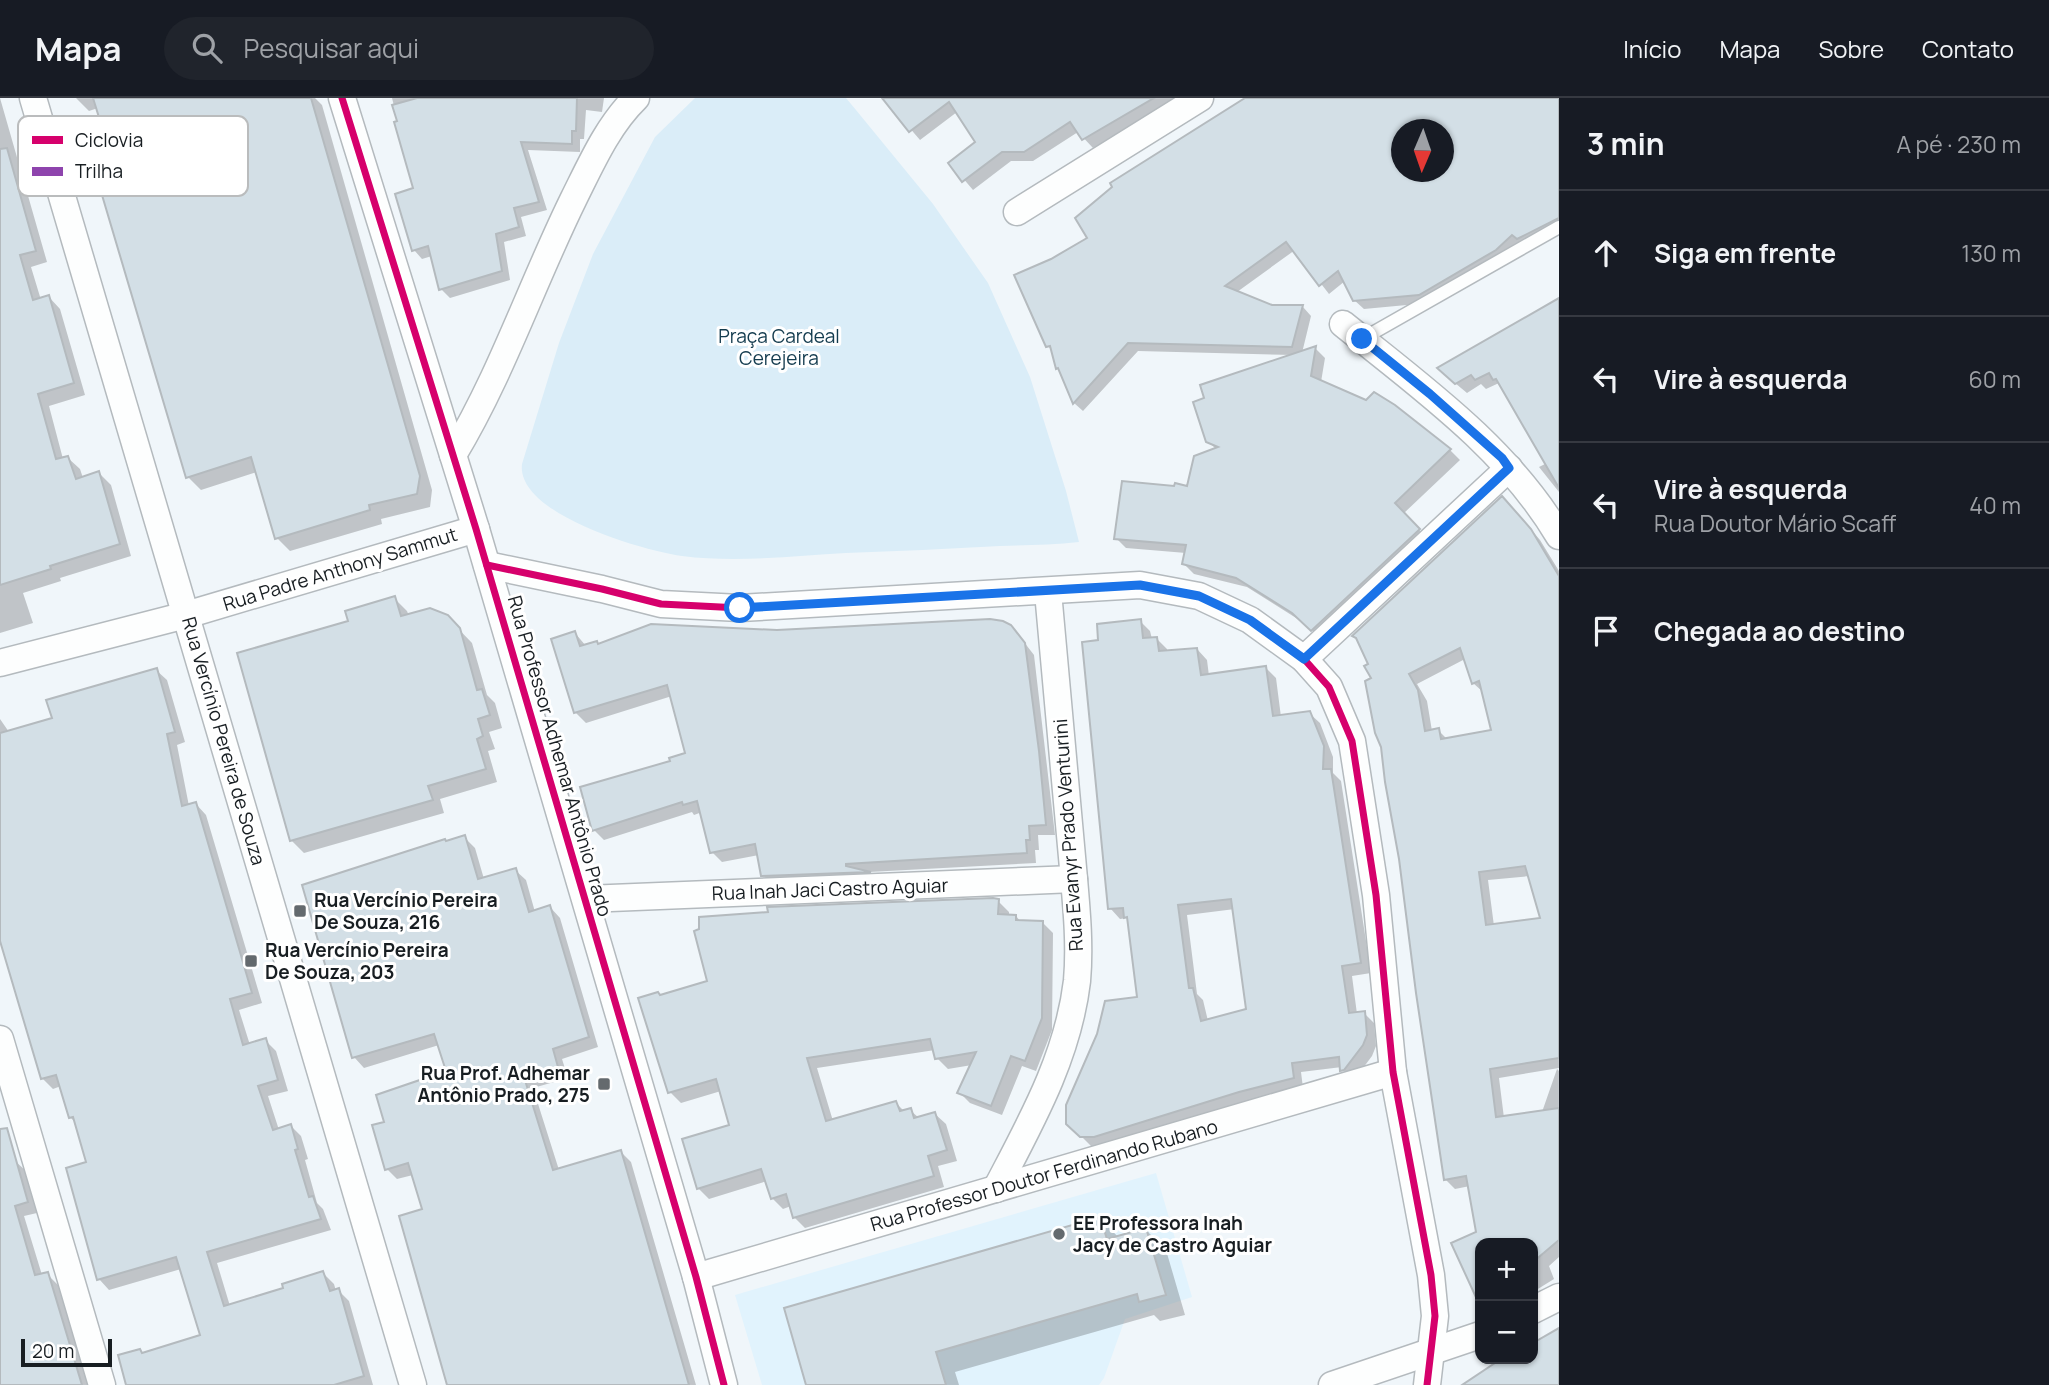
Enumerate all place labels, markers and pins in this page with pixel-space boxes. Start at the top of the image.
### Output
place label: Rua Vercínio Pereira De Souza, 216 [314,887,498,935]
marker: Rua Vercínio Pereira De Souza, 216 [292,903,308,919]
place label: Rua Vercínio Pereira De Souza, 203 [265,937,449,985]
marker: Rua Vercínio Pereira De Souza, 203 [243,953,259,969]
place label: Rua Prof. Adhemar Antônio Prado, 275 [418,1060,590,1108]
marker: Rua Prof. Adhemar Antônio Prado, 275 [596,1076,612,1092]
place label: EE Professora Inah Jacy de Castro Aguiar [1073,1210,1272,1258]
marker: EE Professora Inah Jacy de Castro Aguiar [1051,1226,1067,1242]

